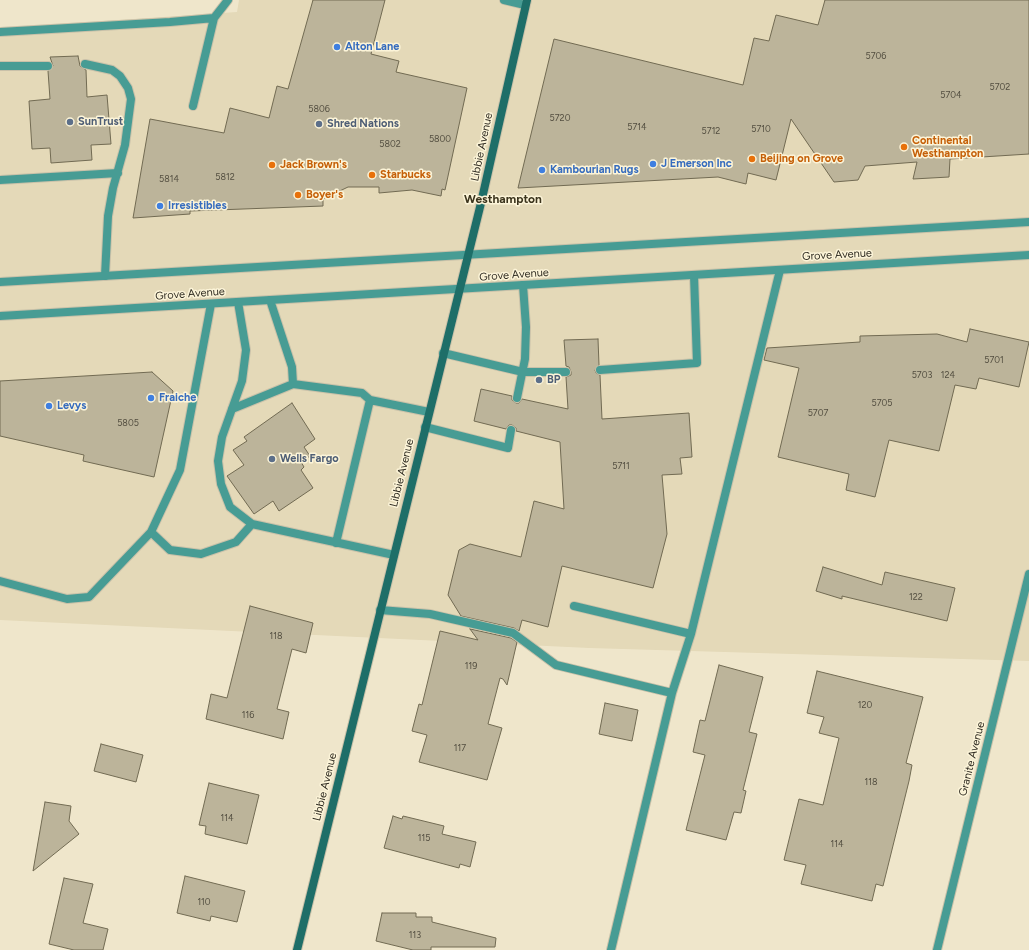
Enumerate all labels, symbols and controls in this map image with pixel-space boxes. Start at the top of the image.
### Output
place label: Alton Lane [345,40,399,54]
marker: Alton Lane [332,42,342,52]
house number: 5706 [866,51,886,61]
house number: 5702 [990,82,1010,92]
house number: 5704 [940,90,962,100]
house number: 5806 [308,104,330,114]
street label: Libbie Avenue [468,112,496,182]
house number: 5720 [550,113,570,123]
place label: SunTrust [78,115,123,129]
marker: SunTrust [65,117,75,127]
place label: Shred Nations [327,117,399,131]
marker: Shred Nations [314,119,324,129]
house number: 5714 [627,122,647,132]
house number: 5710 [751,124,771,134]
house number: 5712 [702,126,720,136]
house number: 5800 [429,134,451,144]
place label: Continental Westhampton [912,134,983,160]
house number: 5802 [379,139,401,149]
marker: Continental Westhampton [899,142,909,152]
place label: Beijing on Grove [760,152,843,166]
marker: Beijing on Grove [747,154,757,164]
place label: J Emerson Inc [661,157,732,171]
place label: Jack Brown's [280,158,347,172]
marker: J Emerson Inc [648,159,658,169]
marker: Jack Brown's [267,160,277,170]
place label: Kambourian Rugs [550,163,639,177]
marker: Kambourian Rugs [537,165,547,175]
place label: Starbucks [380,168,431,182]
marker: Starbucks [367,170,377,180]
house number: 5812 [215,172,235,182]
house number: 5814 [159,174,179,184]
place label: Boyer's [306,188,343,202]
marker: Boyer's [293,190,303,200]
district label: Westhampton [464,192,542,206]
place label: Irresistibles [168,199,227,213]
marker: Irresistibles [155,201,165,211]
street label: Grove Avenue [802,247,872,263]
street label: Grove Avenue [479,266,549,284]
street label: Grove Avenue [155,285,225,303]
house number: 5701 [984,355,1004,365]
house number: 5703 [912,370,932,380]
house number: 124 [941,370,955,380]
place label: BP [547,373,560,387]
marker: BP [534,375,544,385]
place label: Fraiche [159,391,196,405]
marker: Fraiche [146,393,156,403]
house number: 5705 [872,398,892,408]
place label: Levys [57,399,86,413]
marker: Levys [44,401,54,411]
house number: 5707 [808,408,828,418]
house number: 5805 [117,418,139,428]
street label: Libbie Avenue [387,438,417,508]
place label: Wells Fargo [280,452,339,466]
marker: Wells Fargo [267,454,277,464]
house number: 5711 [612,461,630,471]
house number: 122 [909,592,923,602]
house number: 118 [270,631,282,641]
house number: 119 [465,661,477,671]
house number: 120 [858,700,872,710]
house number: 116 [242,710,254,720]
street label: Granite Avenue [956,720,988,798]
house number: 117 [454,743,466,753]
street label: Libbie Avenue [310,752,340,822]
house number: 118 [865,777,877,787]
house number: 114 [220,813,234,823]
house number: 115 [418,833,430,843]
house number: 114 [830,839,844,849]
house number: 110 [197,897,211,907]
house number: 113 [409,930,421,940]

